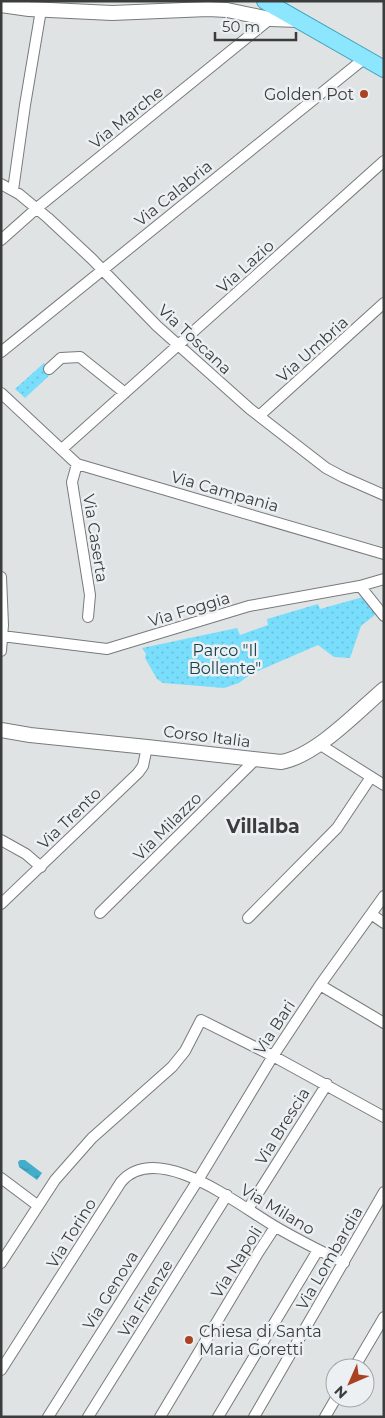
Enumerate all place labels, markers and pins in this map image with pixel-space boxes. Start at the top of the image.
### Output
place label: Golden Pot [264,85,354,104]
marker: Golden Pot [358,88,370,100]
place label: Chiesa di Santa Maria Goretti [199,1322,322,1359]
marker: Chiesa di Santa Maria Goretti [183,1334,195,1346]

